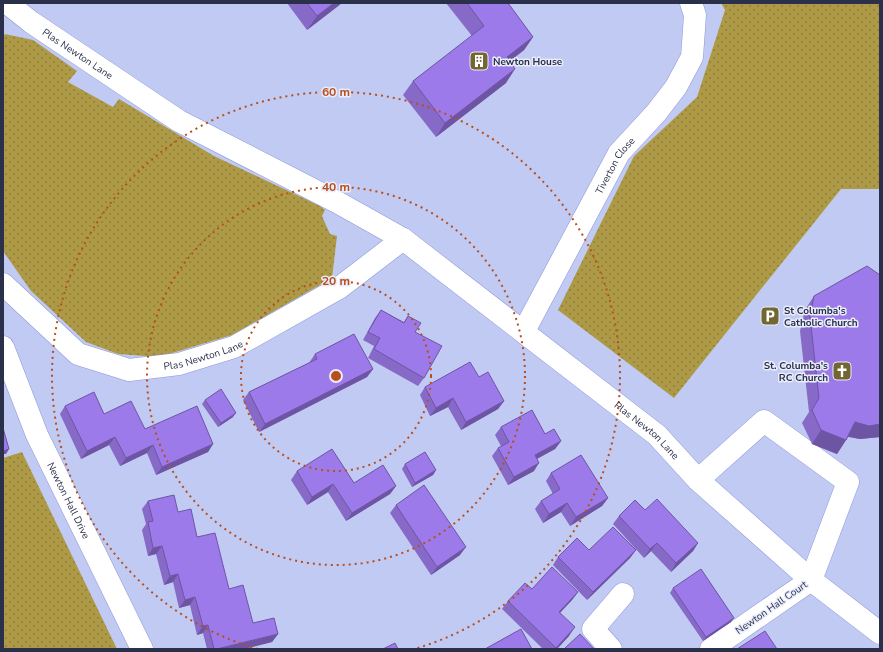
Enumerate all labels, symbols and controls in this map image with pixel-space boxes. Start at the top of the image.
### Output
street label: Plas Newton Lane [39,25,115,83]
building icon: Newton House [468,50,490,72]
place label: Newton House [493,55,563,69]
text: 60 m [322,84,350,100]
street label: Tiverton Close [592,134,638,197]
text: 40 m [322,179,350,195]
text: 20 m [322,273,350,289]
place label: St Columba's Catholic Church [784,304,858,330]
parking icon: St Columba's Catholic Church [759,305,781,327]
street label: Plas Newton Lane [163,337,246,374]
place label: St. Columba's RC Church [764,359,828,385]
church icon: St. Columba's RC Church [831,360,853,382]
centre of rings [329,369,343,383]
street label: Plas Newton Lane [611,399,682,463]
street label: Newton Hall Drive [43,460,93,541]
street label: Newton Hall Court [733,578,811,638]

